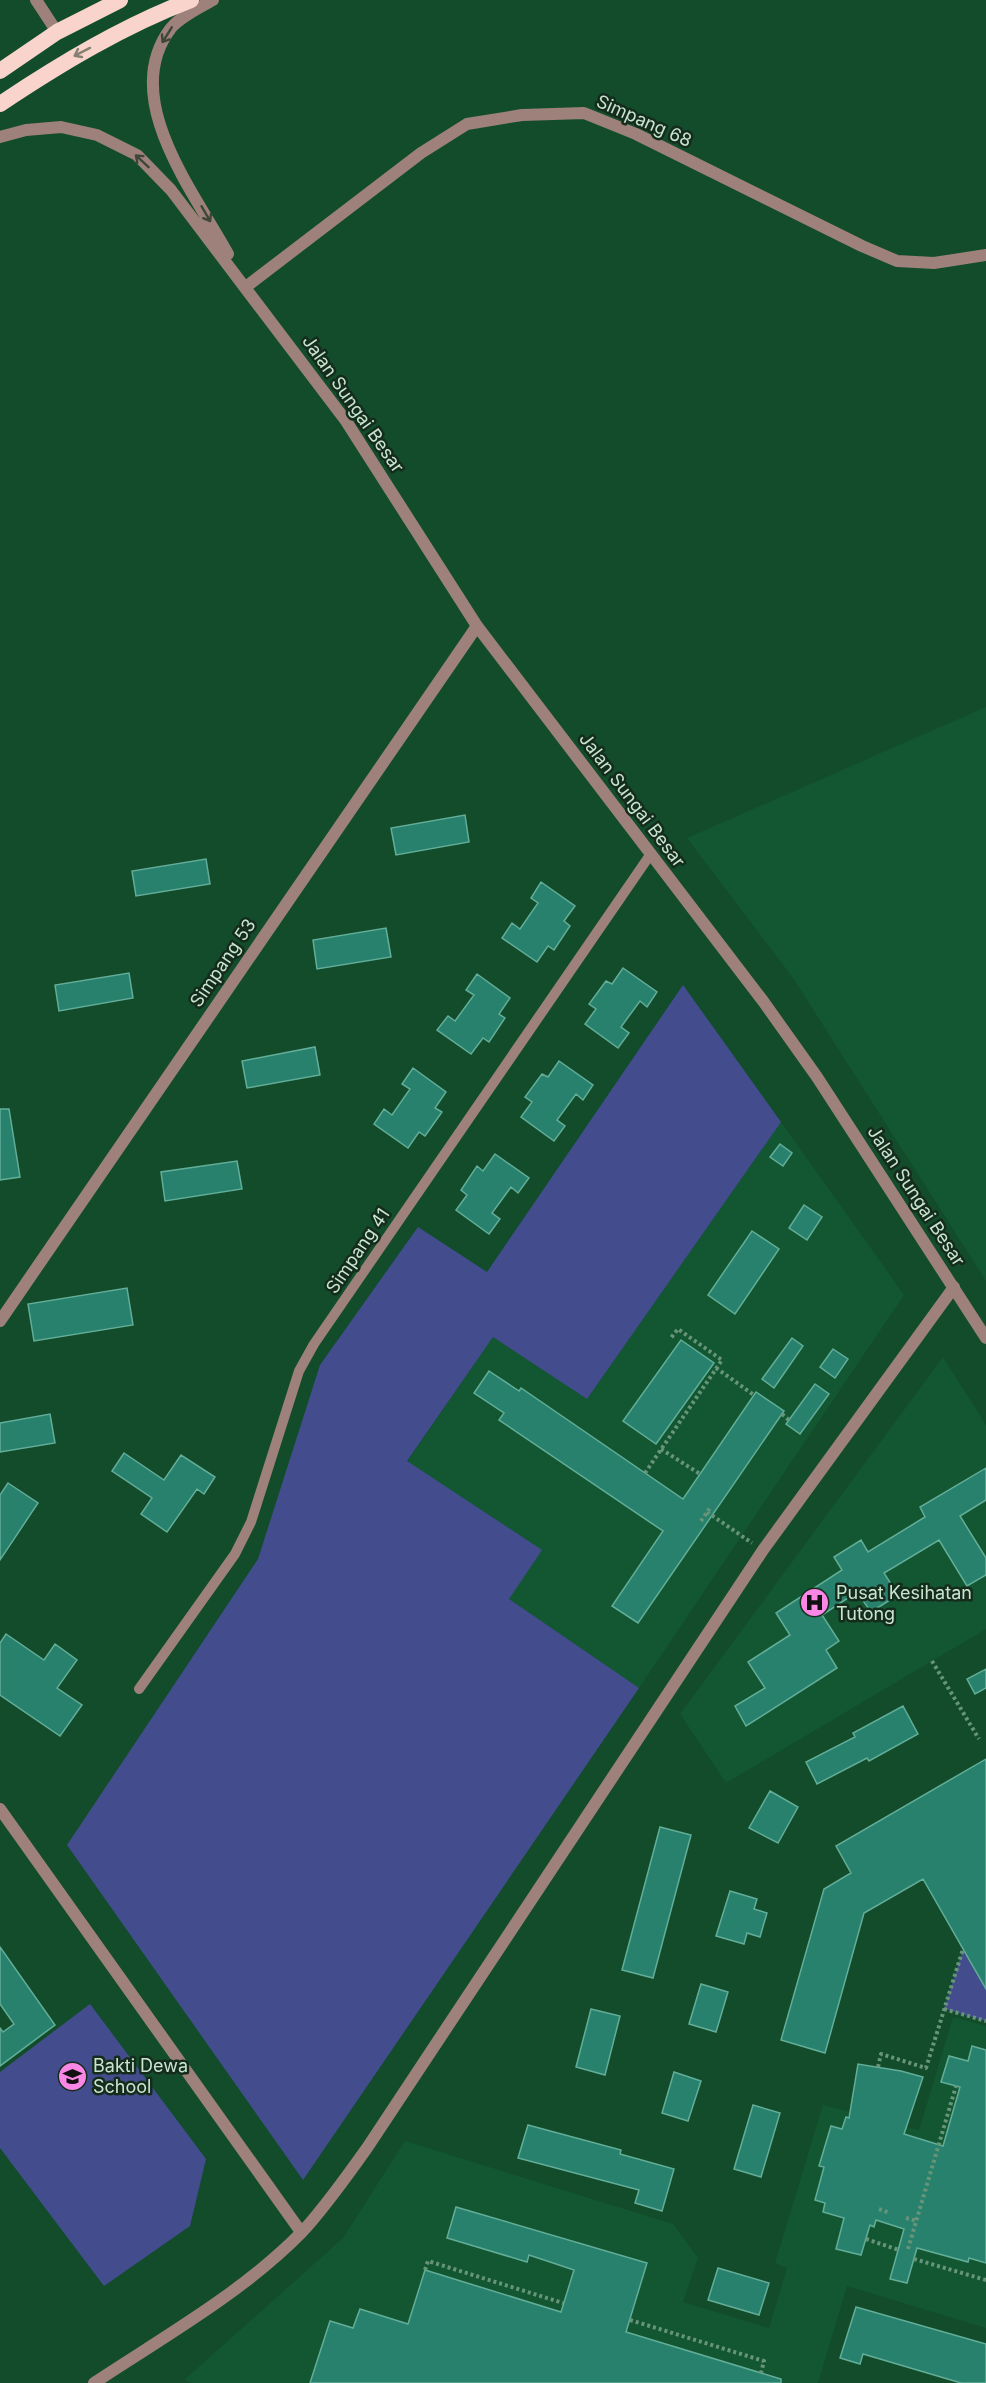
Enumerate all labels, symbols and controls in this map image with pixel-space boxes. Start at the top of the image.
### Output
one-way arrow [161,26,173,43]
one-way arrow [73,47,91,59]
street label: Simpang 68 [593,90,695,151]
one-way arrow [135,154,150,168]
one-way arrow [201,205,213,222]
street label: Jalan Sungai Besar [298,331,409,477]
street label: Jalan Sungai Besar [575,728,690,871]
street label: Simpang 53 [185,915,260,1011]
street label: Jalan Sungai Besar [863,1122,970,1270]
street label: Simpang 41 [321,1204,394,1297]
place label: Pusat Kesihatan Tutong [836,1582,972,1624]
hospital icon: Pusat Kesihatan Tutong [799,1587,831,1619]
place label: Bakti Dewa School [93,2055,188,2097]
school or university icon: Bakti Dewa School [56,2060,88,2092]

